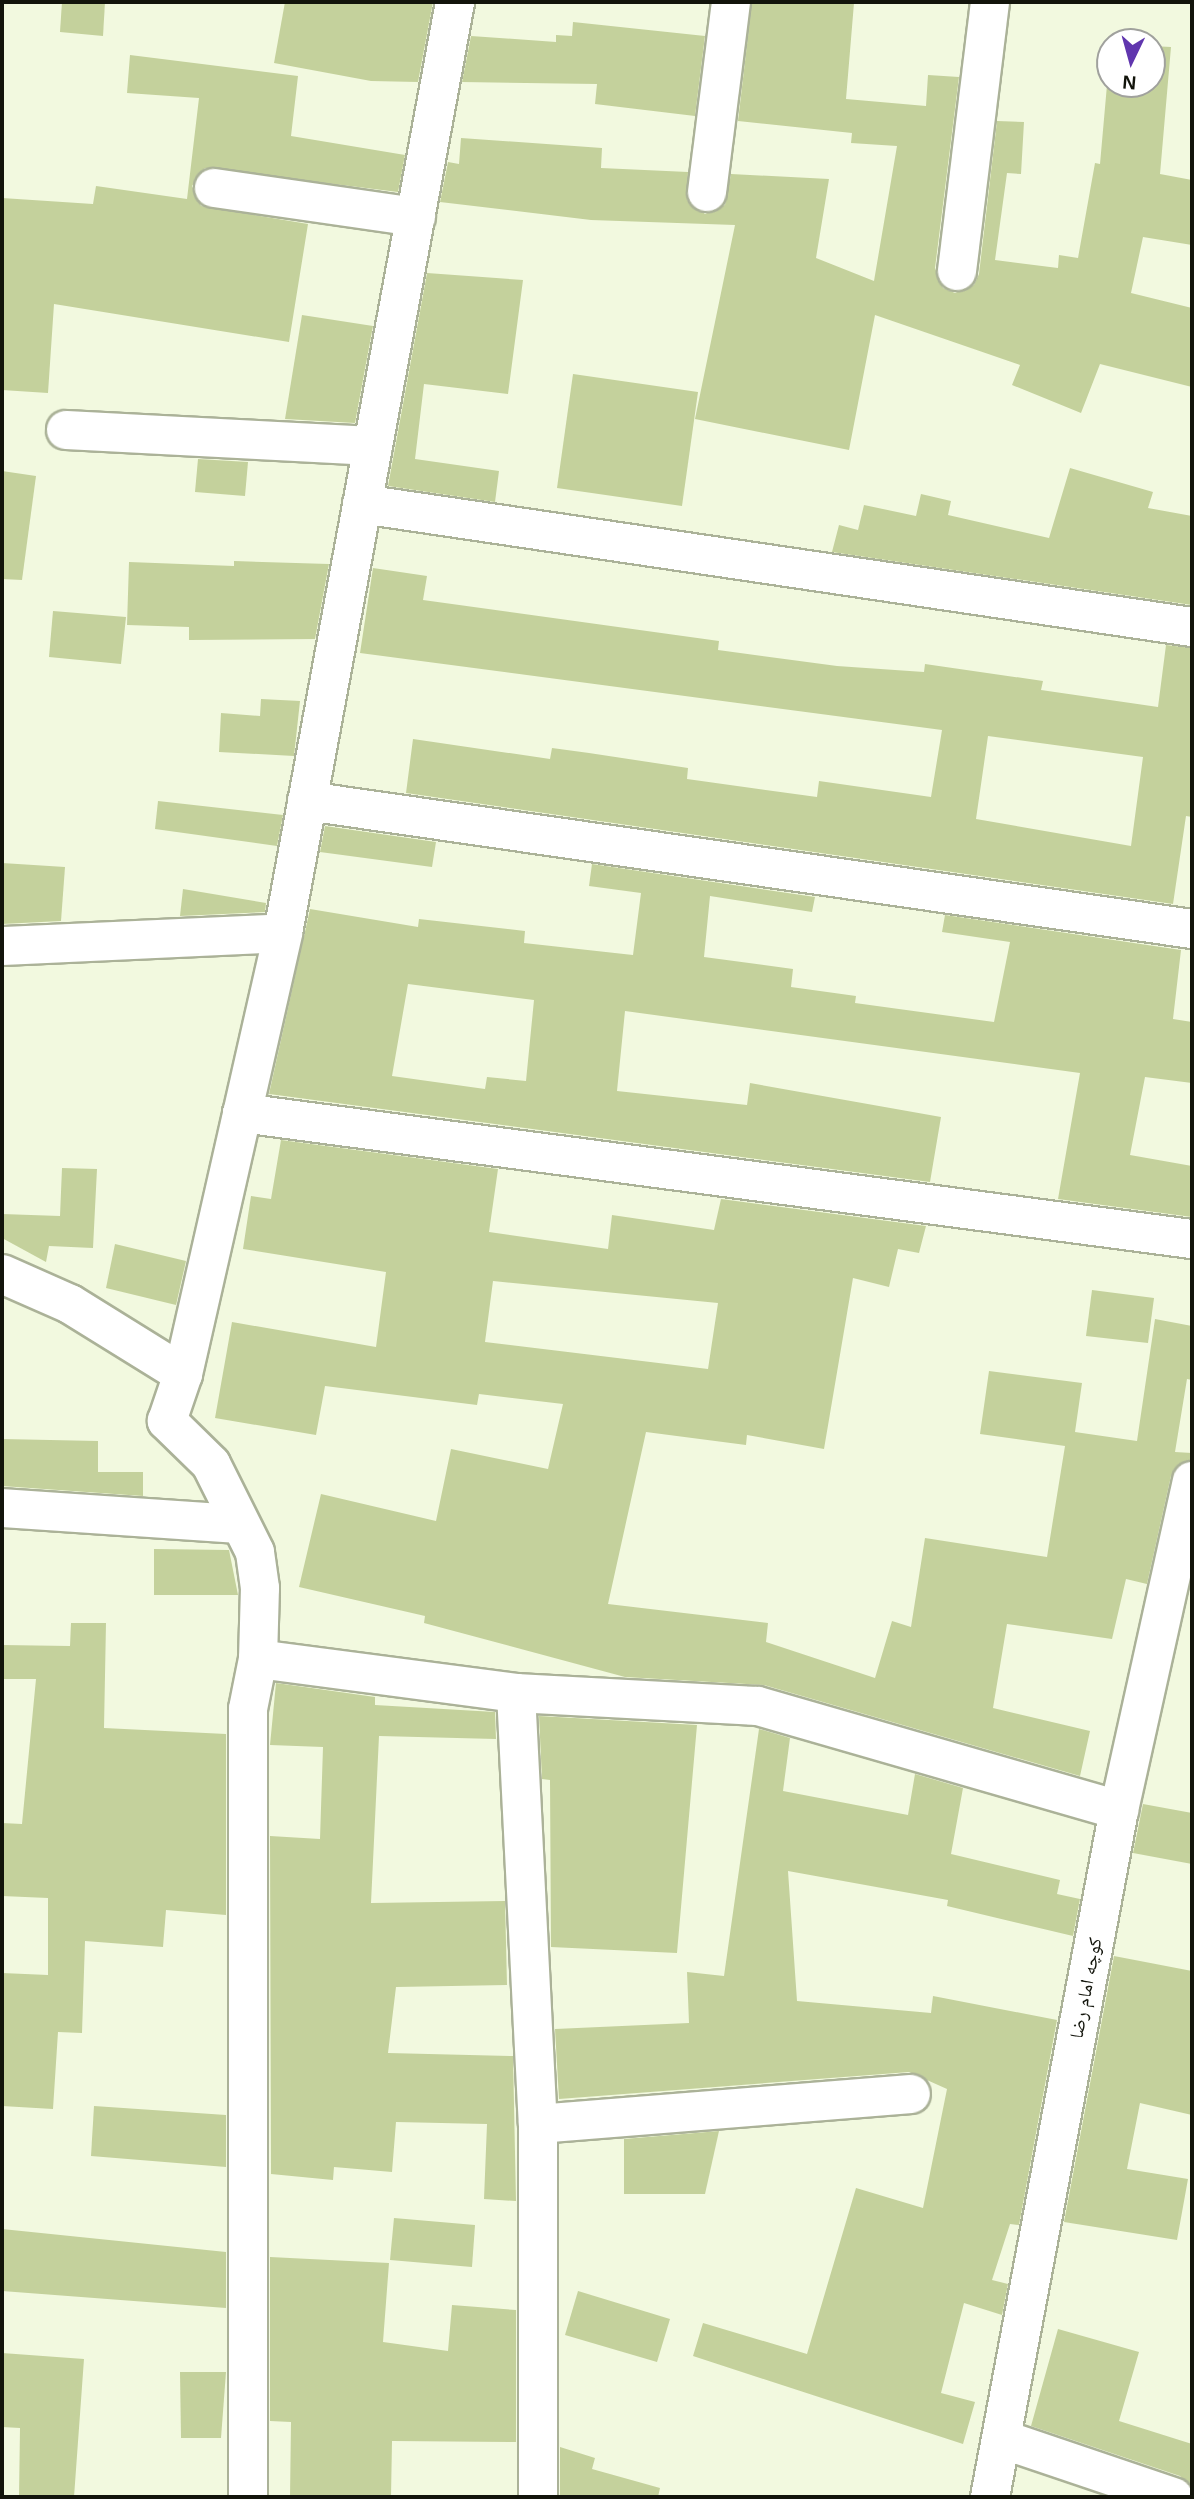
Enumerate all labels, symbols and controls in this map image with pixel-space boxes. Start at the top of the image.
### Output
north arrow [1096,28,1166,98]
text: N [1122,71,1137,93]
street label: کوچه امام رضا [1065,1936,1107,2040]

